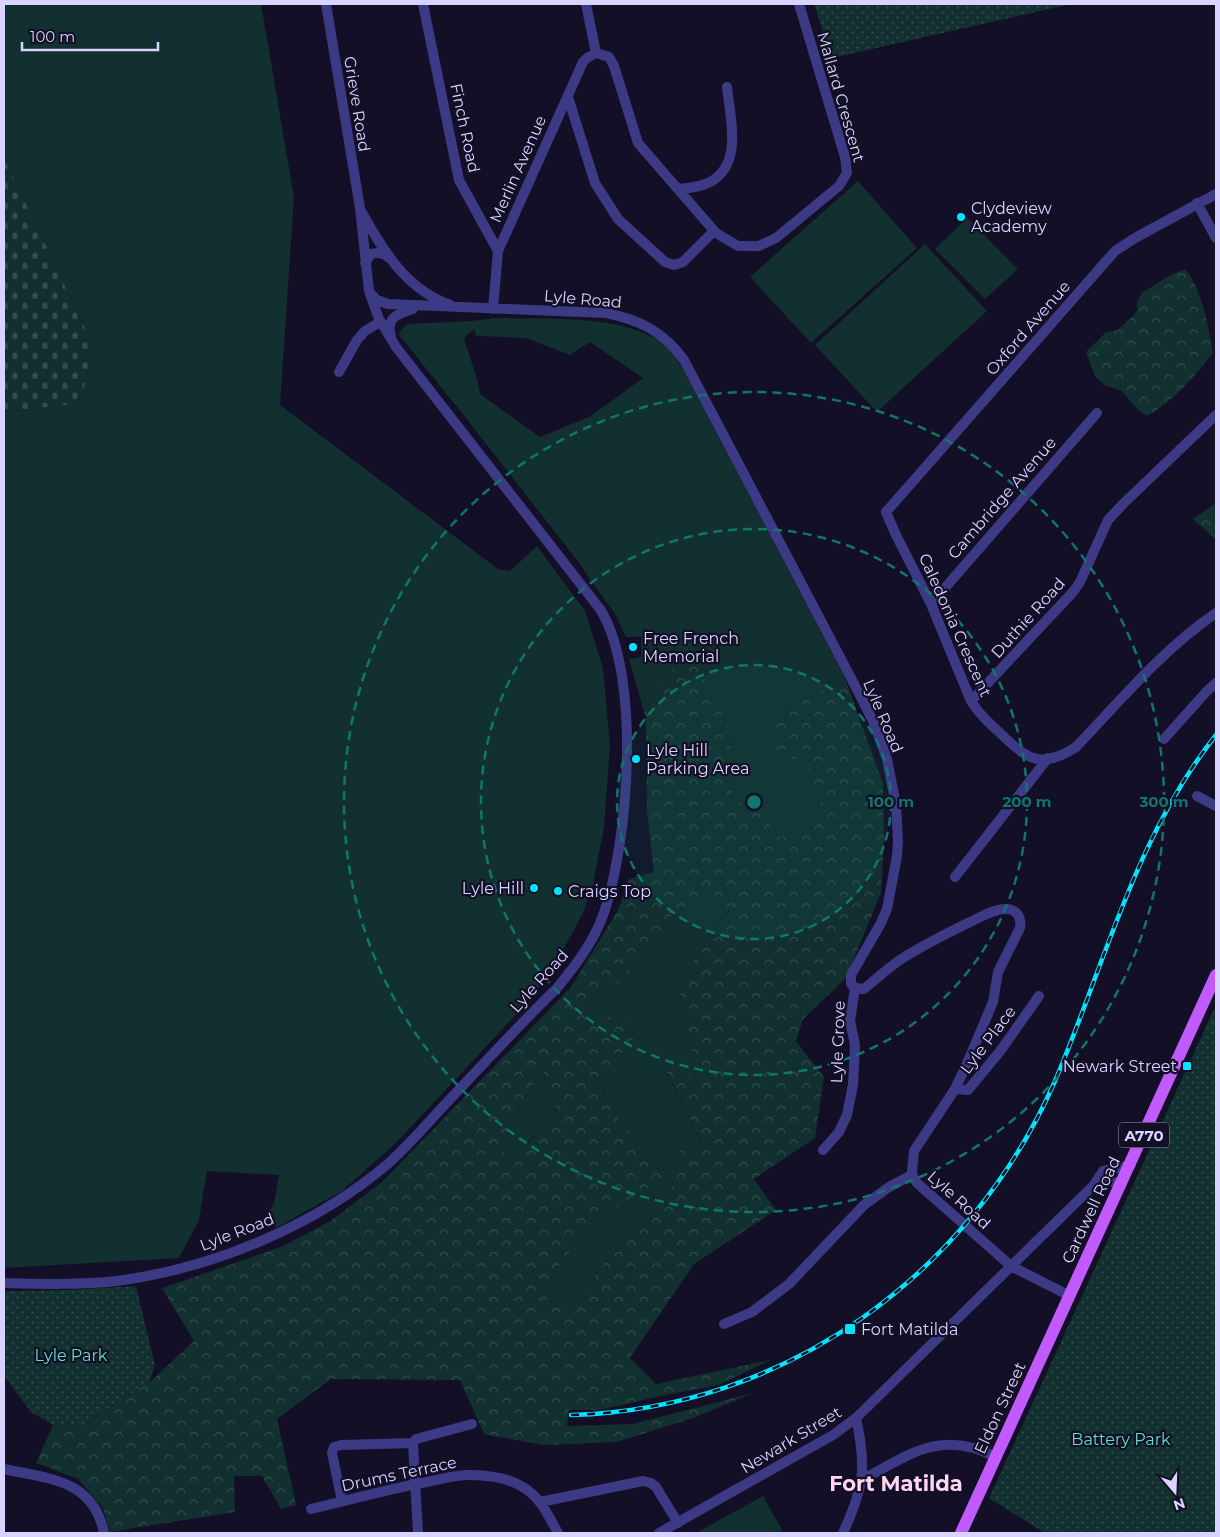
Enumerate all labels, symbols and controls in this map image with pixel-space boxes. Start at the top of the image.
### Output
scale bar [22,20,159,52]
text: 100 m [30,27,75,46]
street label: Mallard Crescent [813,30,869,165]
street label: Grieve Road [340,55,374,153]
street label: Finch Road [446,82,484,174]
street label: Merlin Avenue [486,112,550,226]
place label: Clydeview Academy [971,199,1052,236]
marker: Clydeview Academy [955,211,967,223]
street label: Oxford Avenue [982,277,1074,379]
street label: Lyle Road [543,286,623,312]
street label: Cambridge Avenue [944,433,1060,563]
street label: Caledonia Crescent [915,550,995,700]
street label: Duthie Road [987,574,1069,662]
place label: Free French Memorial [643,629,739,666]
marker: Free French Memorial [627,641,639,653]
street label: Lyle Road [859,676,907,756]
place label: Lyle Hill Parking Area [646,741,749,778]
marker: Lyle Hill Parking Area [630,753,642,765]
text: 100 m [868,792,914,811]
text: 200 m [1002,792,1052,811]
text: 300 m [1138,792,1189,811]
centre of rings [745,793,763,811]
place label: Lyle Hill [462,879,524,898]
marker: Lyle Hill [528,882,540,894]
place label: Craigs Top [568,882,651,901]
marker: Craigs Top [552,885,564,897]
street label: Lyle Road [506,946,572,1016]
street label: Lyle Grove [827,1000,849,1084]
street label: Lyle Place [956,1002,1020,1078]
place label: Newark Street [1063,1057,1177,1076]
marker: Newark Street [1181,1060,1193,1072]
road number: A770 [1119,1122,1169,1148]
street label: Cardwell Road [1058,1153,1124,1267]
street label: Lyle Road [924,1167,994,1233]
street label: Lyle Road [197,1209,277,1255]
place label: Fort Matilda [861,1320,958,1339]
marker: Fort Matilda [843,1322,857,1336]
park label: Lyle Park [35,1346,108,1365]
street label: Eldon Street [970,1359,1030,1457]
street label: Newark Street [737,1402,845,1478]
park label: Battery Park [1071,1430,1171,1449]
street label: Drums Terrace [340,1453,458,1495]
north arrow [1150,1467,1200,1517]
district label: Fort Matilda [829,1471,963,1496]
text: N [1171,1494,1188,1515]

